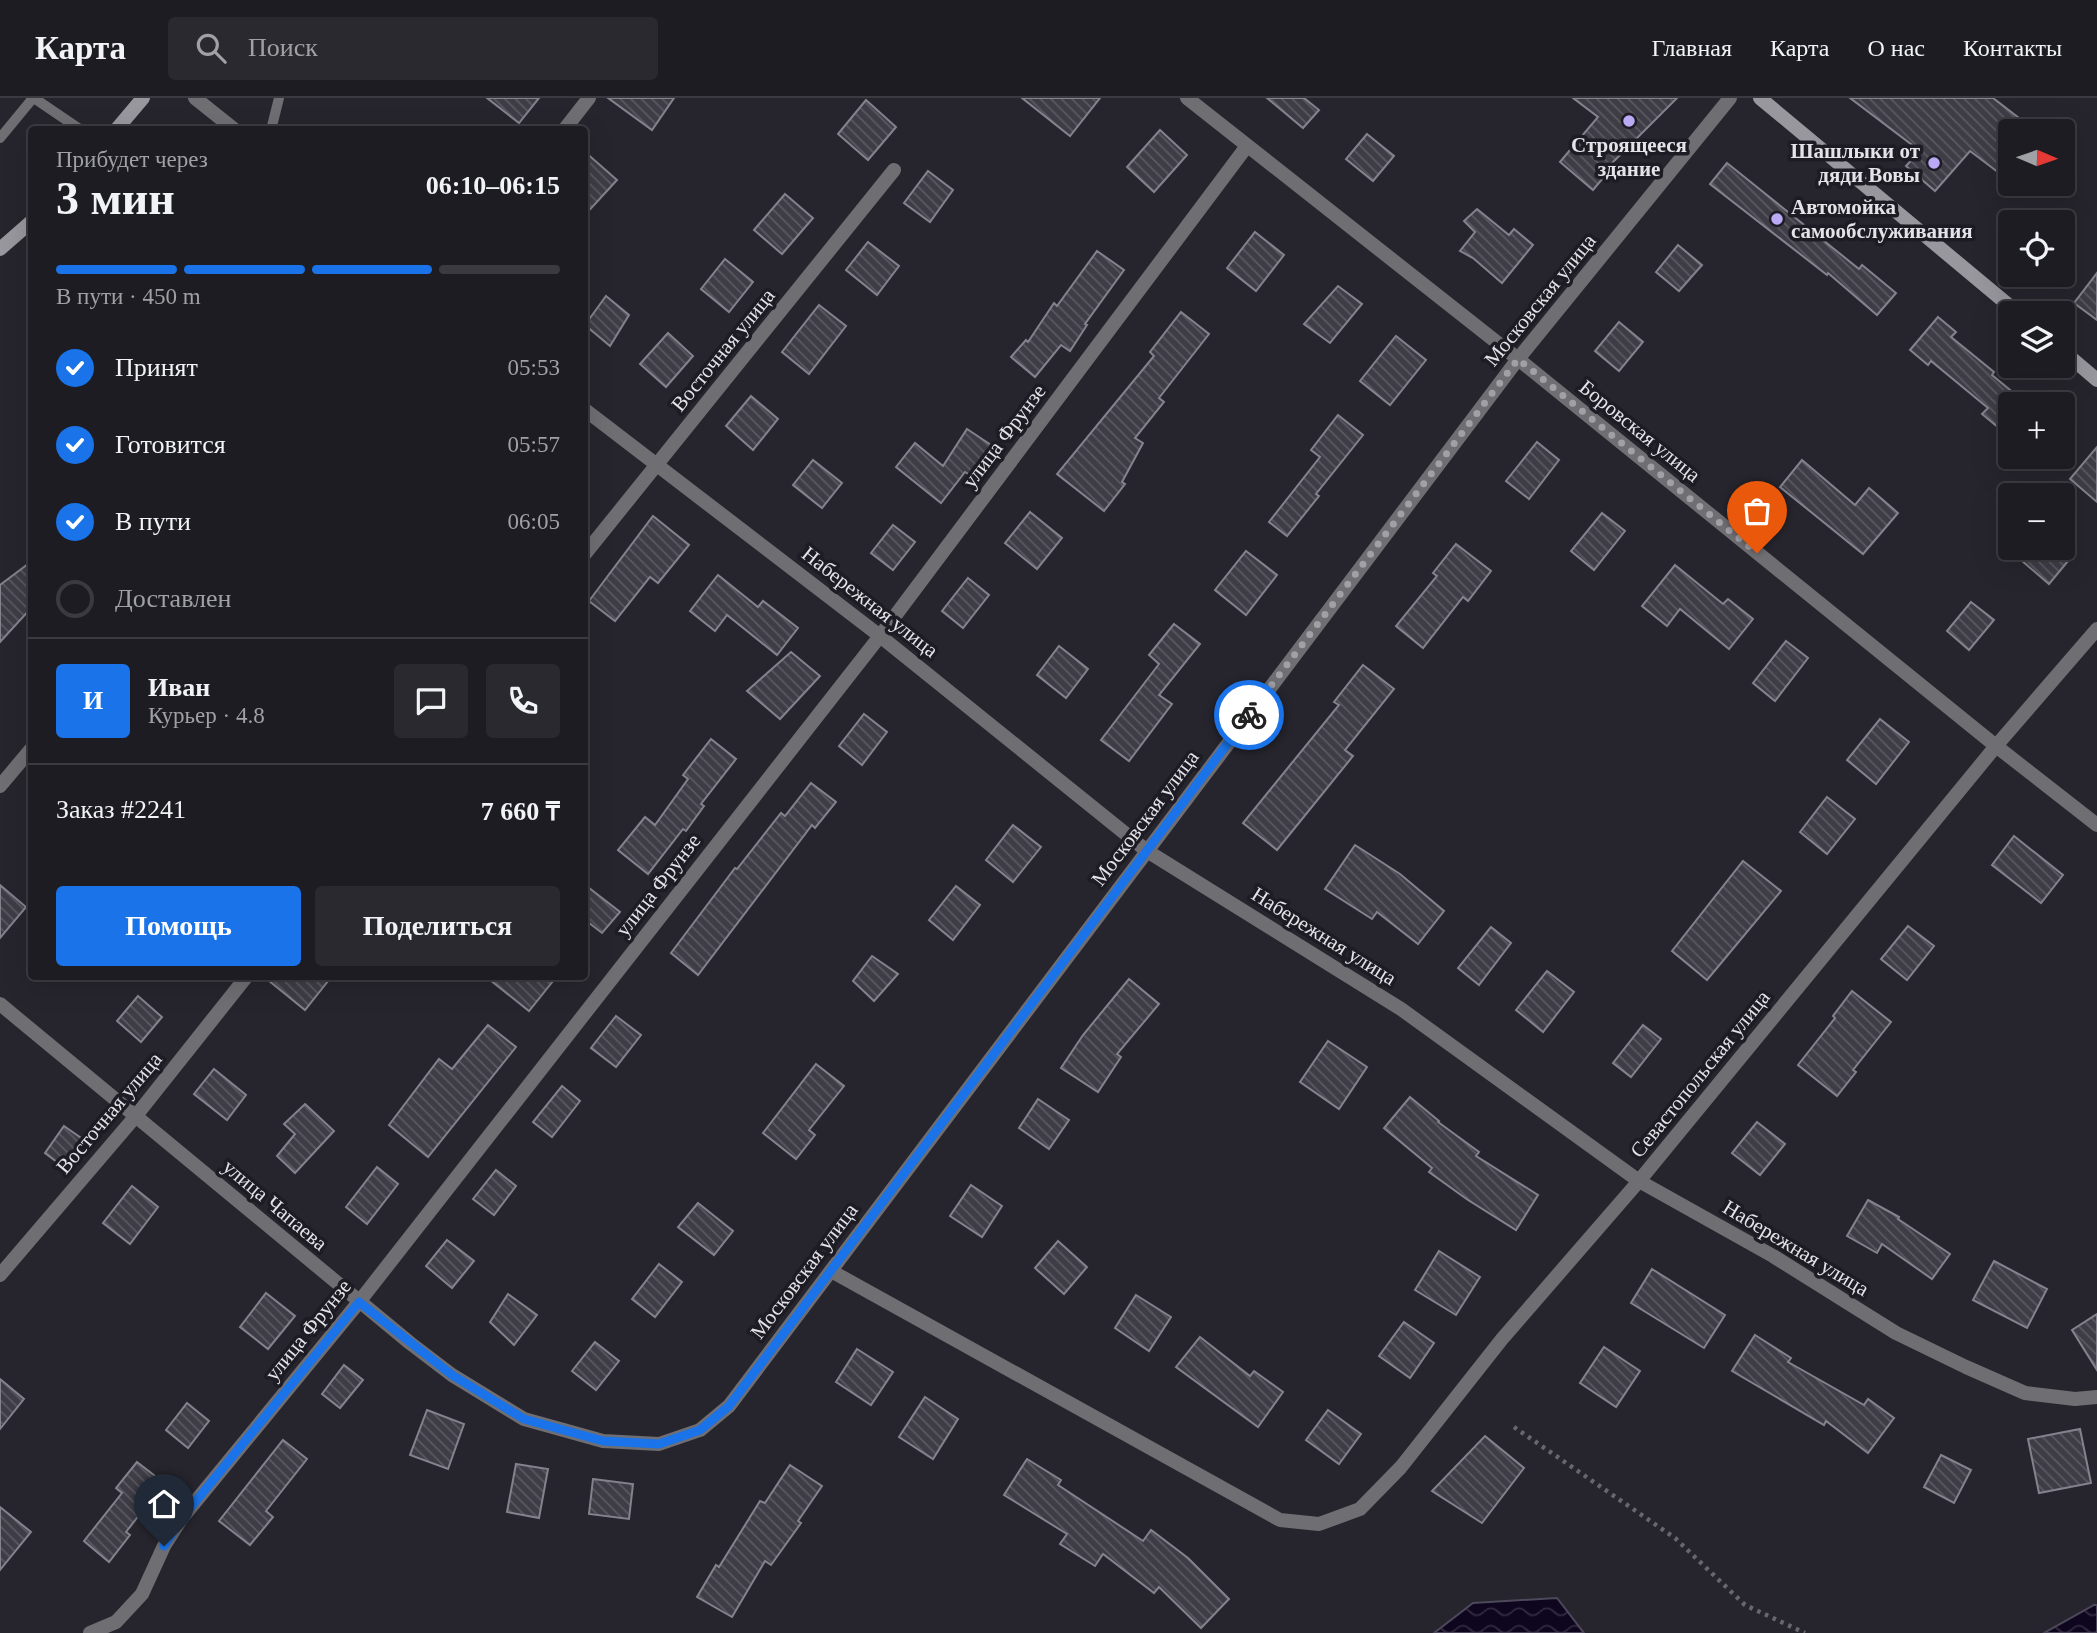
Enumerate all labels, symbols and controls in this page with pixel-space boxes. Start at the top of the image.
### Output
search box [168,17,658,80]
icon: search [192,29,230,67]
text: Карта [35,30,126,66]
text: Поиск [248,33,318,62]
text: Главная [1651,35,1732,61]
text: Карта [1770,35,1829,61]
text: О нас [1867,35,1925,61]
text: Контакты [1963,35,2062,61]
marker: Строящееся здание [1621,113,1637,129]
north arrow [1998,119,2076,196]
map controls [1998,119,2075,560]
place label: Строящееся здание [1571,133,1687,181]
place label: Шашлыки от дяди Вовы [1791,139,1921,187]
text: Прибудет через [56,147,208,172]
marker: Шашлыки от дяди Вовы [1926,155,1942,171]
text: 06:10–06:15 [426,171,560,200]
text: 3 мин [56,173,175,224]
place label: Автомойка самообслуживания [1791,195,1973,243]
button: locate [1998,210,2075,287]
marker: Автомойка самообслуживания [1769,211,1785,227]
street label: Московская улица [1479,229,1601,371]
street label: Восточная улица [666,283,780,416]
text: В пути · 450 m [56,284,201,309]
button: layers [1998,301,2075,378]
icon: check [56,349,94,387]
text: Принят [115,353,198,382]
text: 05:53 [508,355,560,380]
street label: Боровская улица [1575,375,1706,488]
street label: улица Фрунзе [957,380,1051,492]
button: + [1998,392,2075,469]
icon: check [56,426,94,464]
text: Готовится [115,430,226,459]
text: 05:57 [508,432,560,457]
pin [1727,481,1787,553]
button: − [1998,483,2075,560]
icon: bag [1738,492,1776,530]
icon: check [56,503,94,541]
text: В пути [115,507,191,536]
text: 06:05 [508,509,560,534]
street label: Набережная улица [797,541,943,663]
text: Доставлен [115,584,232,613]
button: chat [394,664,468,738]
button: phone [486,664,560,738]
text: Иван [148,673,210,702]
courier [1214,680,1284,750]
text: И [83,686,103,715]
icon: bike [1230,696,1268,734]
text: Курьер · 4.8 [148,703,265,728]
street label: Московская улица [1086,745,1204,890]
text: Заказ #2241 [56,795,186,824]
text: 7 660 ₸ [481,797,560,826]
street label: улица Фрунзе [611,829,705,941]
street label: Набережная улица [1247,882,1401,990]
button: Помощь [56,886,301,966]
button: Поделиться [315,886,560,966]
street label: Севастопольская улица [1625,985,1775,1162]
street label: Восточная улица [51,1047,167,1179]
street label: улица Чапаева [218,1154,333,1256]
street label: Набережная улица [1719,1195,1874,1301]
street label: Московская улица [745,1198,863,1343]
street label: улица Фрунзе [260,1275,356,1385]
pin [134,1474,194,1546]
icon: home [145,1485,183,1523]

